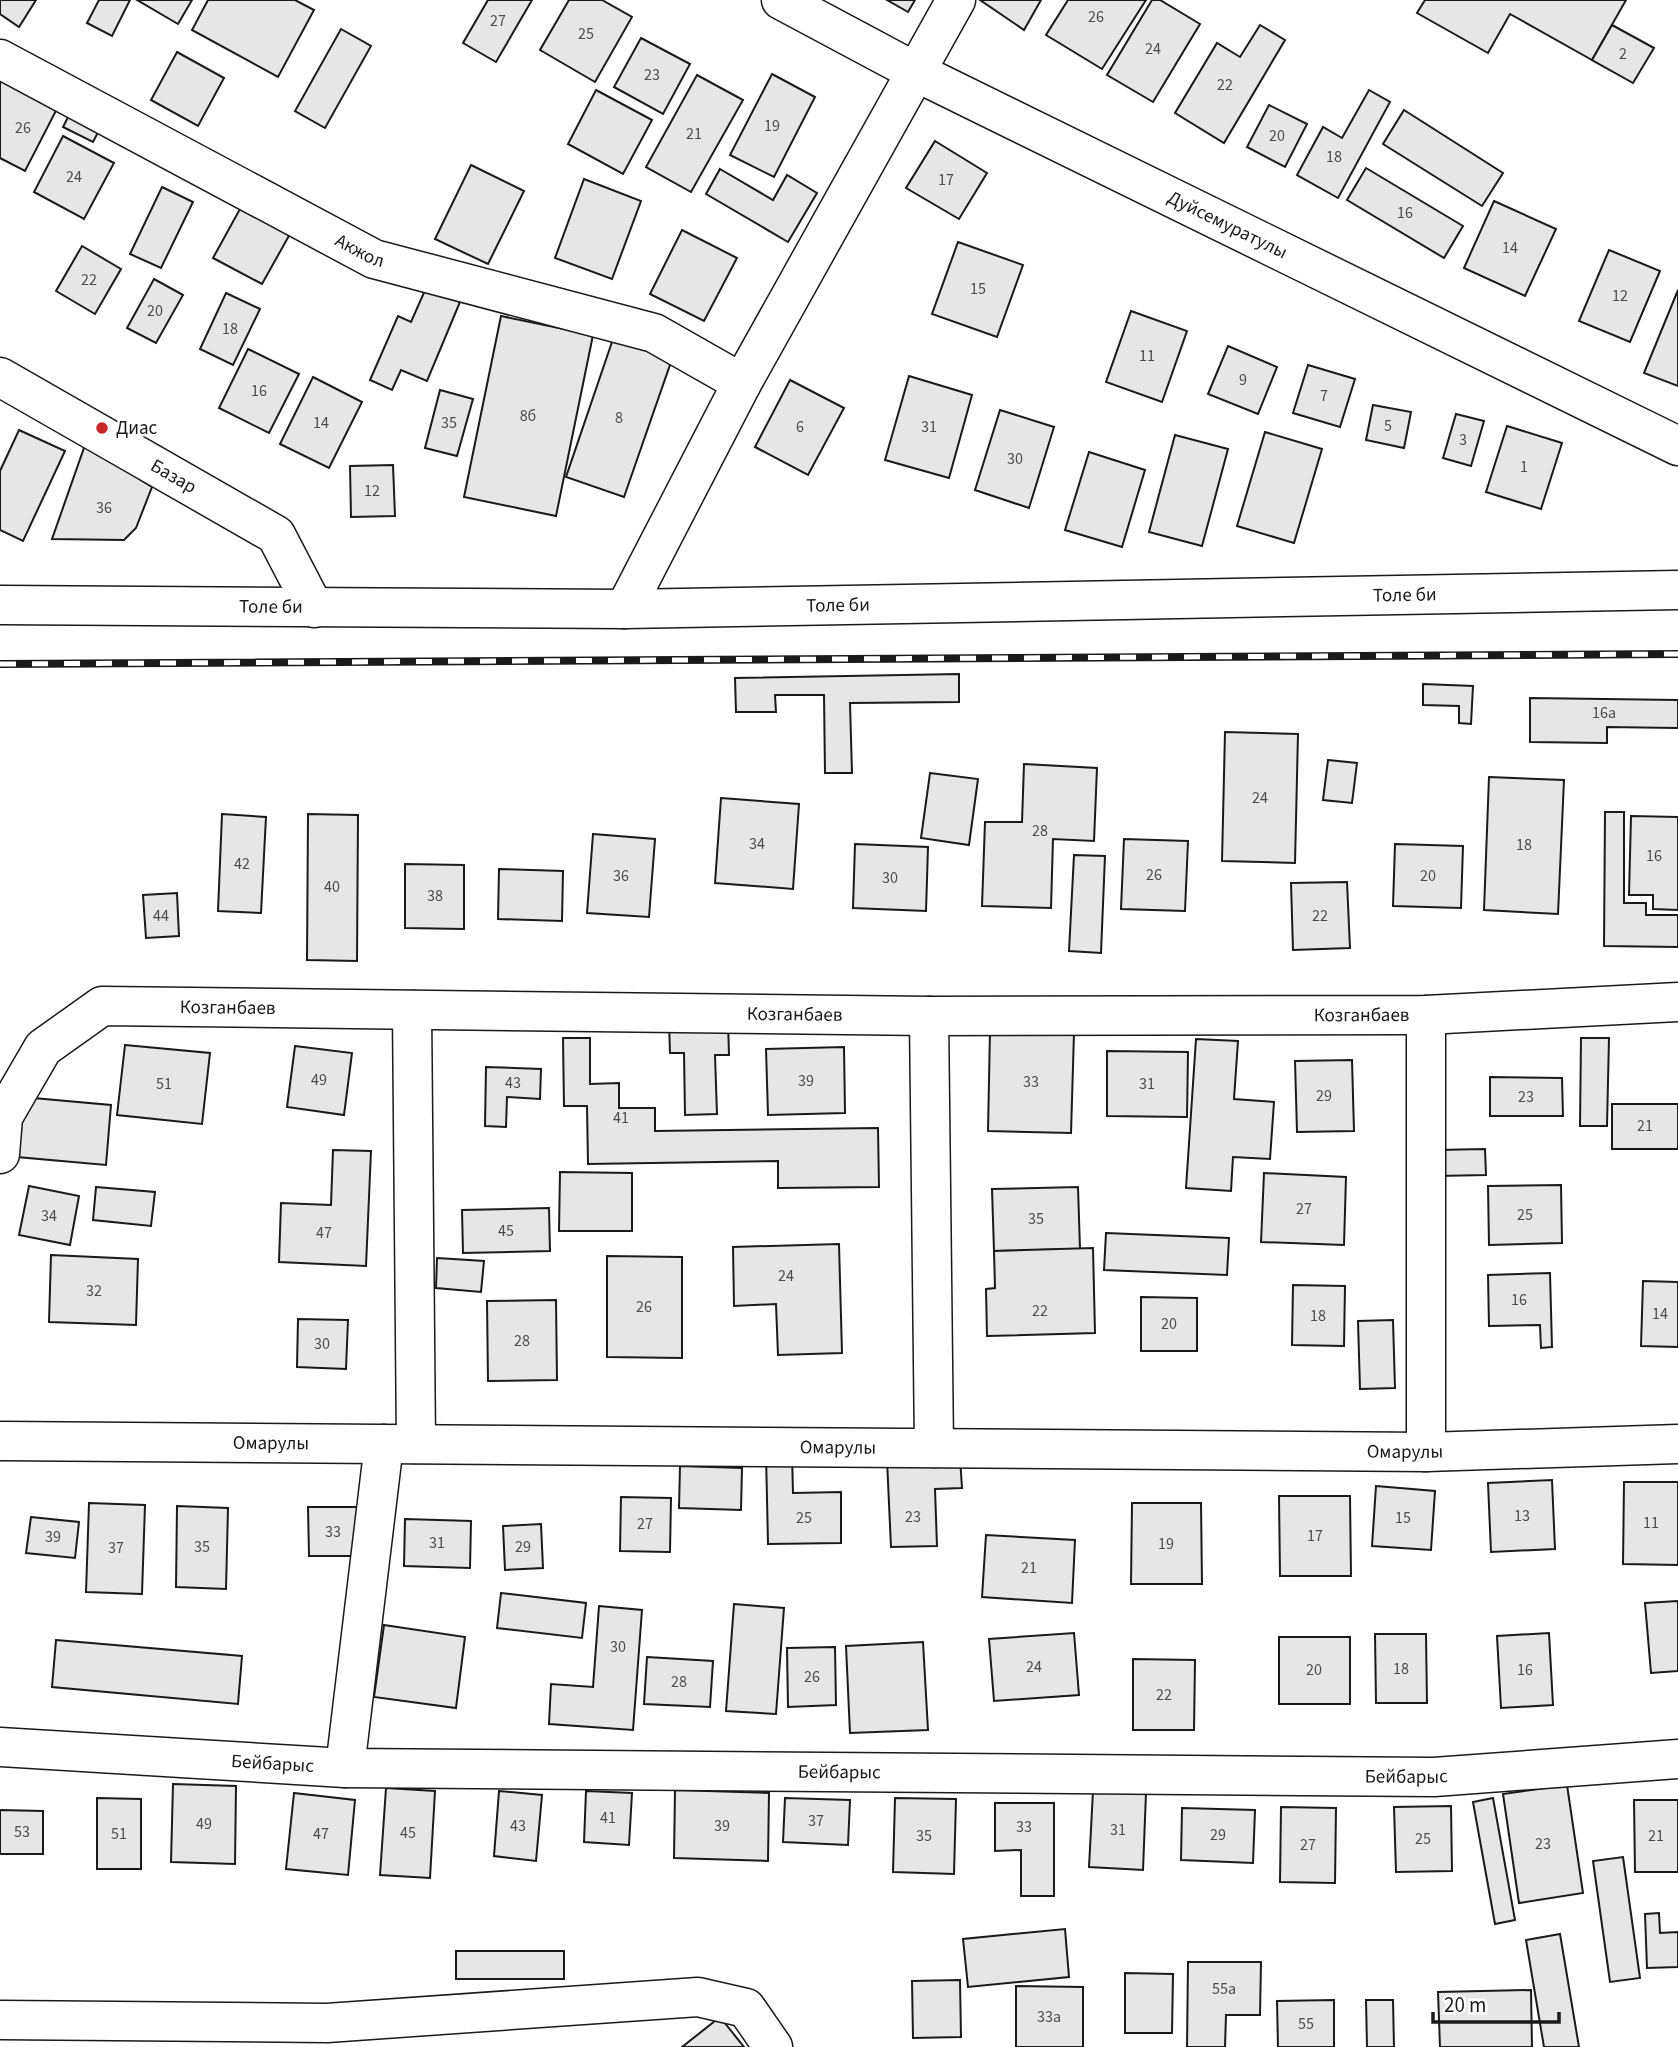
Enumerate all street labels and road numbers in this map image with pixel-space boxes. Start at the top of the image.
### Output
street label: Дуйсемуратулы [1163,184,1292,266]
street label: Акжол [330,227,387,275]
street label: Базар [145,452,202,500]
street label: Толе би [1373,581,1437,609]
street label: Толе би [806,591,870,619]
street label: Толе би [239,593,303,620]
street label: Козганбаев [180,993,276,1022]
street label: Козганбаев [747,1000,843,1028]
street label: Козганбаев [1314,1002,1410,1029]
street label: Омарулы [233,1429,309,1457]
street label: Омарулы [800,1434,876,1461]
street label: Омарулы [1367,1438,1444,1466]
street label: Бейбарыс [230,1748,315,1780]
street label: Бейбарыс [798,1758,881,1786]
street label: Бейбарыс [1365,1762,1449,1791]

